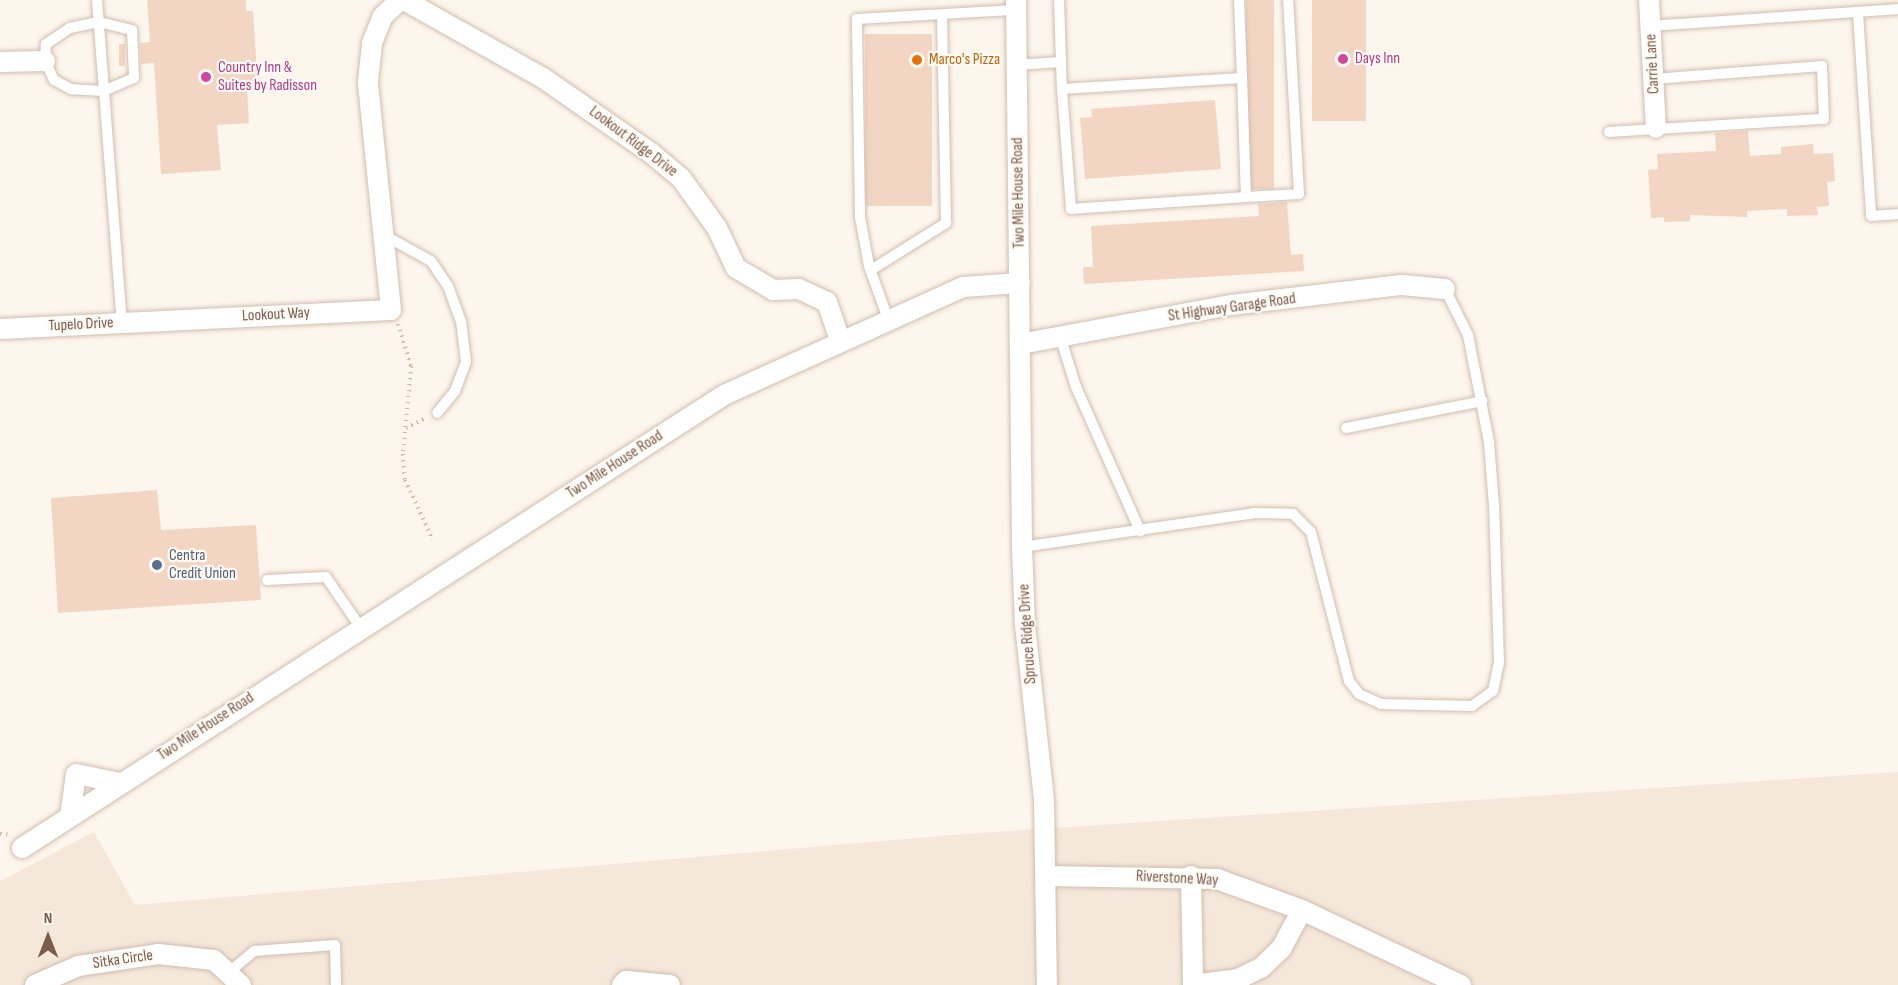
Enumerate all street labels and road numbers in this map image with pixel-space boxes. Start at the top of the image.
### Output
street label: Carrie Lane [1642,33,1664,95]
street label: Lookout Ridge Drive [585,102,681,182]
street label: Two Mile House Road [1008,137,1030,249]
street label: St Highway Garage Road [1167,290,1297,326]
street label: Lookout Way [242,304,310,326]
street label: Tupelo Drive [48,314,114,336]
street label: Two Mile House Road [563,427,667,503]
street label: Spruce Ridge Drive [1015,583,1041,685]
street label: Two Mile House Road [154,689,258,765]
street label: Riverstone Way [1135,867,1219,891]
street label: Sitka Circle [92,946,154,974]

